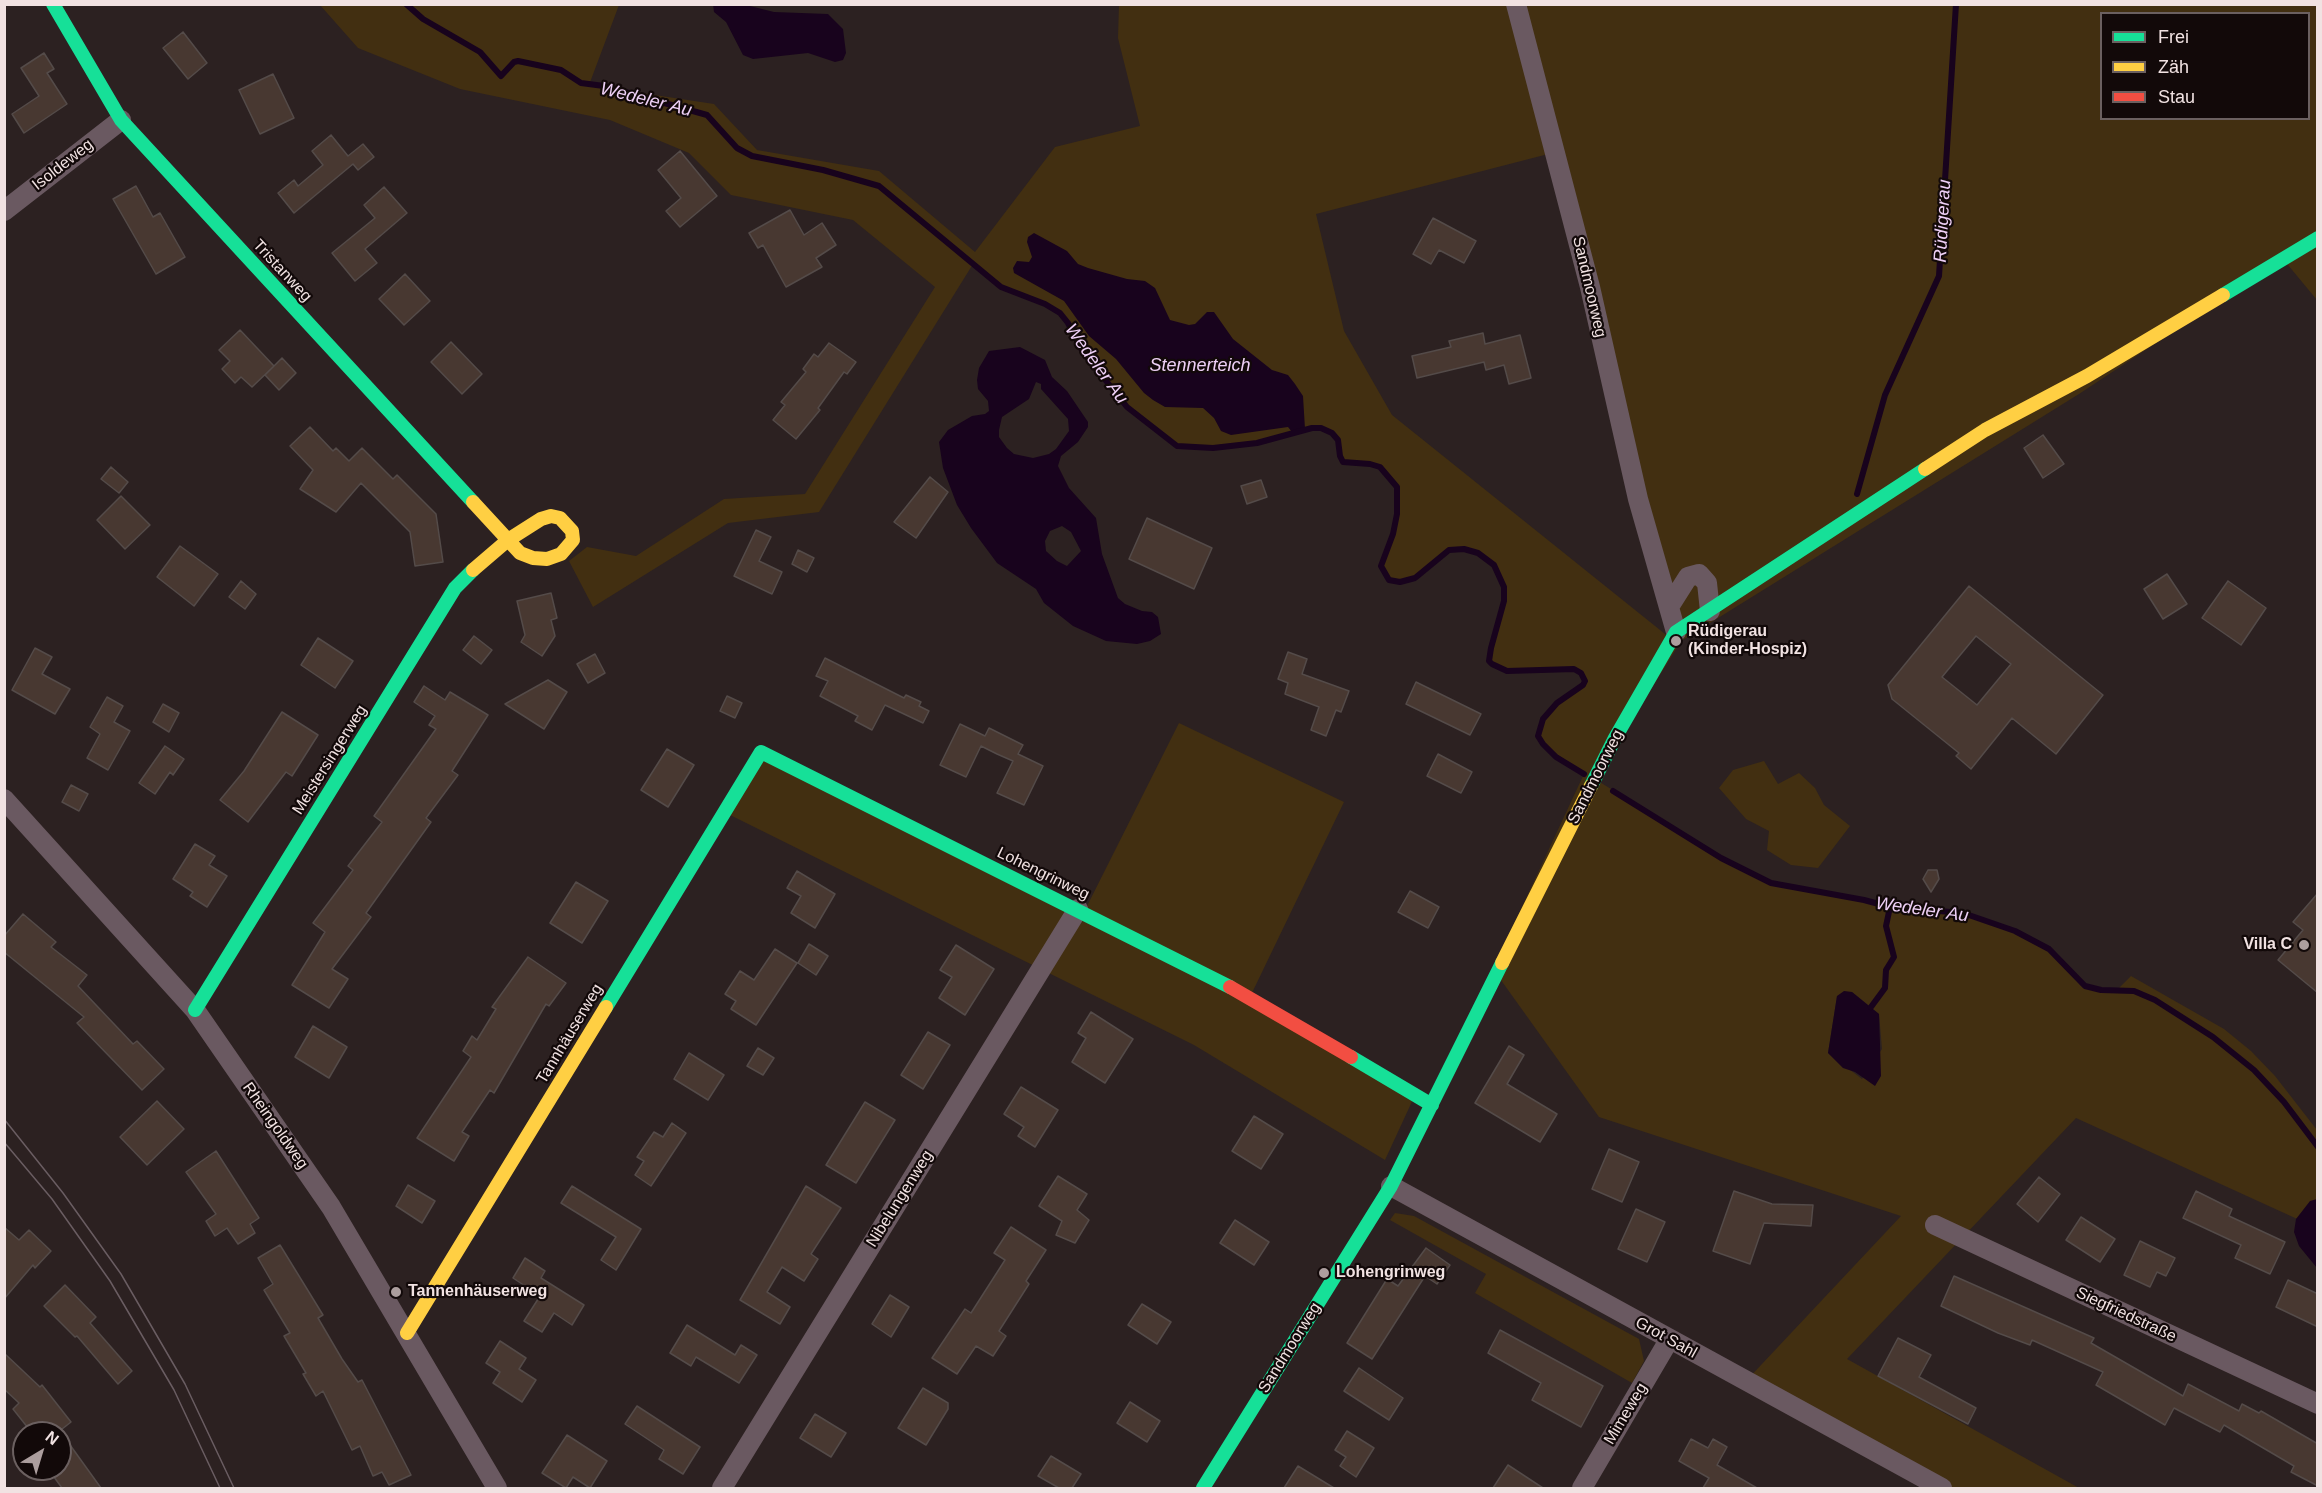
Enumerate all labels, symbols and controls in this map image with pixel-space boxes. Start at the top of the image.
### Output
legend [2100,12,2310,120]
text: Frei [2158,27,2189,47]
text: Zäh [2158,57,2189,77]
water label: Wedeler Au [598,78,694,122]
text: Stau [2158,87,2195,107]
street label: Isoldeweg [29,135,97,195]
water label: Rüdigerau [1930,179,1956,263]
street label: Sandmoorweg [1568,235,1610,339]
street label: Tristanweg [248,236,316,306]
water label: Wedeler Au [1060,320,1132,408]
water label: Stennerteich [1149,355,1251,377]
place label: Rüdigerau (Kinder-Hospiz) [1688,622,1807,660]
marker: Rüdigerau (Kinder-Hospiz) [1669,634,1683,648]
street label: Meistersingerweg [289,702,371,818]
street label: Sandmoorweg [1564,727,1628,827]
street label: Lohengrinweg [994,843,1092,905]
water label: Wedeler Au [1874,893,1970,927]
place label: Villa C [2243,935,2292,955]
marker: Villa C [2297,938,2311,952]
street label: Tannhäuserweg [533,981,607,1087]
street label: Rheingoldweg [238,1079,312,1173]
street label: Nibelungenweg [863,1147,937,1251]
place label: Lohengrinweg [1336,1263,1445,1283]
marker: Lohengrinweg [1317,1266,1331,1280]
place label: Tannenhäuserweg [408,1282,547,1302]
street label: Siegfriedstraße [2073,1283,2179,1347]
marker: Tannenhäuserweg [389,1285,403,1299]
street label: Sandmoorweg [1255,1299,1325,1397]
street label: Grot Sahl [1632,1313,1700,1363]
street label: Mimeweg [1600,1380,1652,1448]
north arrow [12,1421,72,1481]
text: N [42,1428,62,1448]

